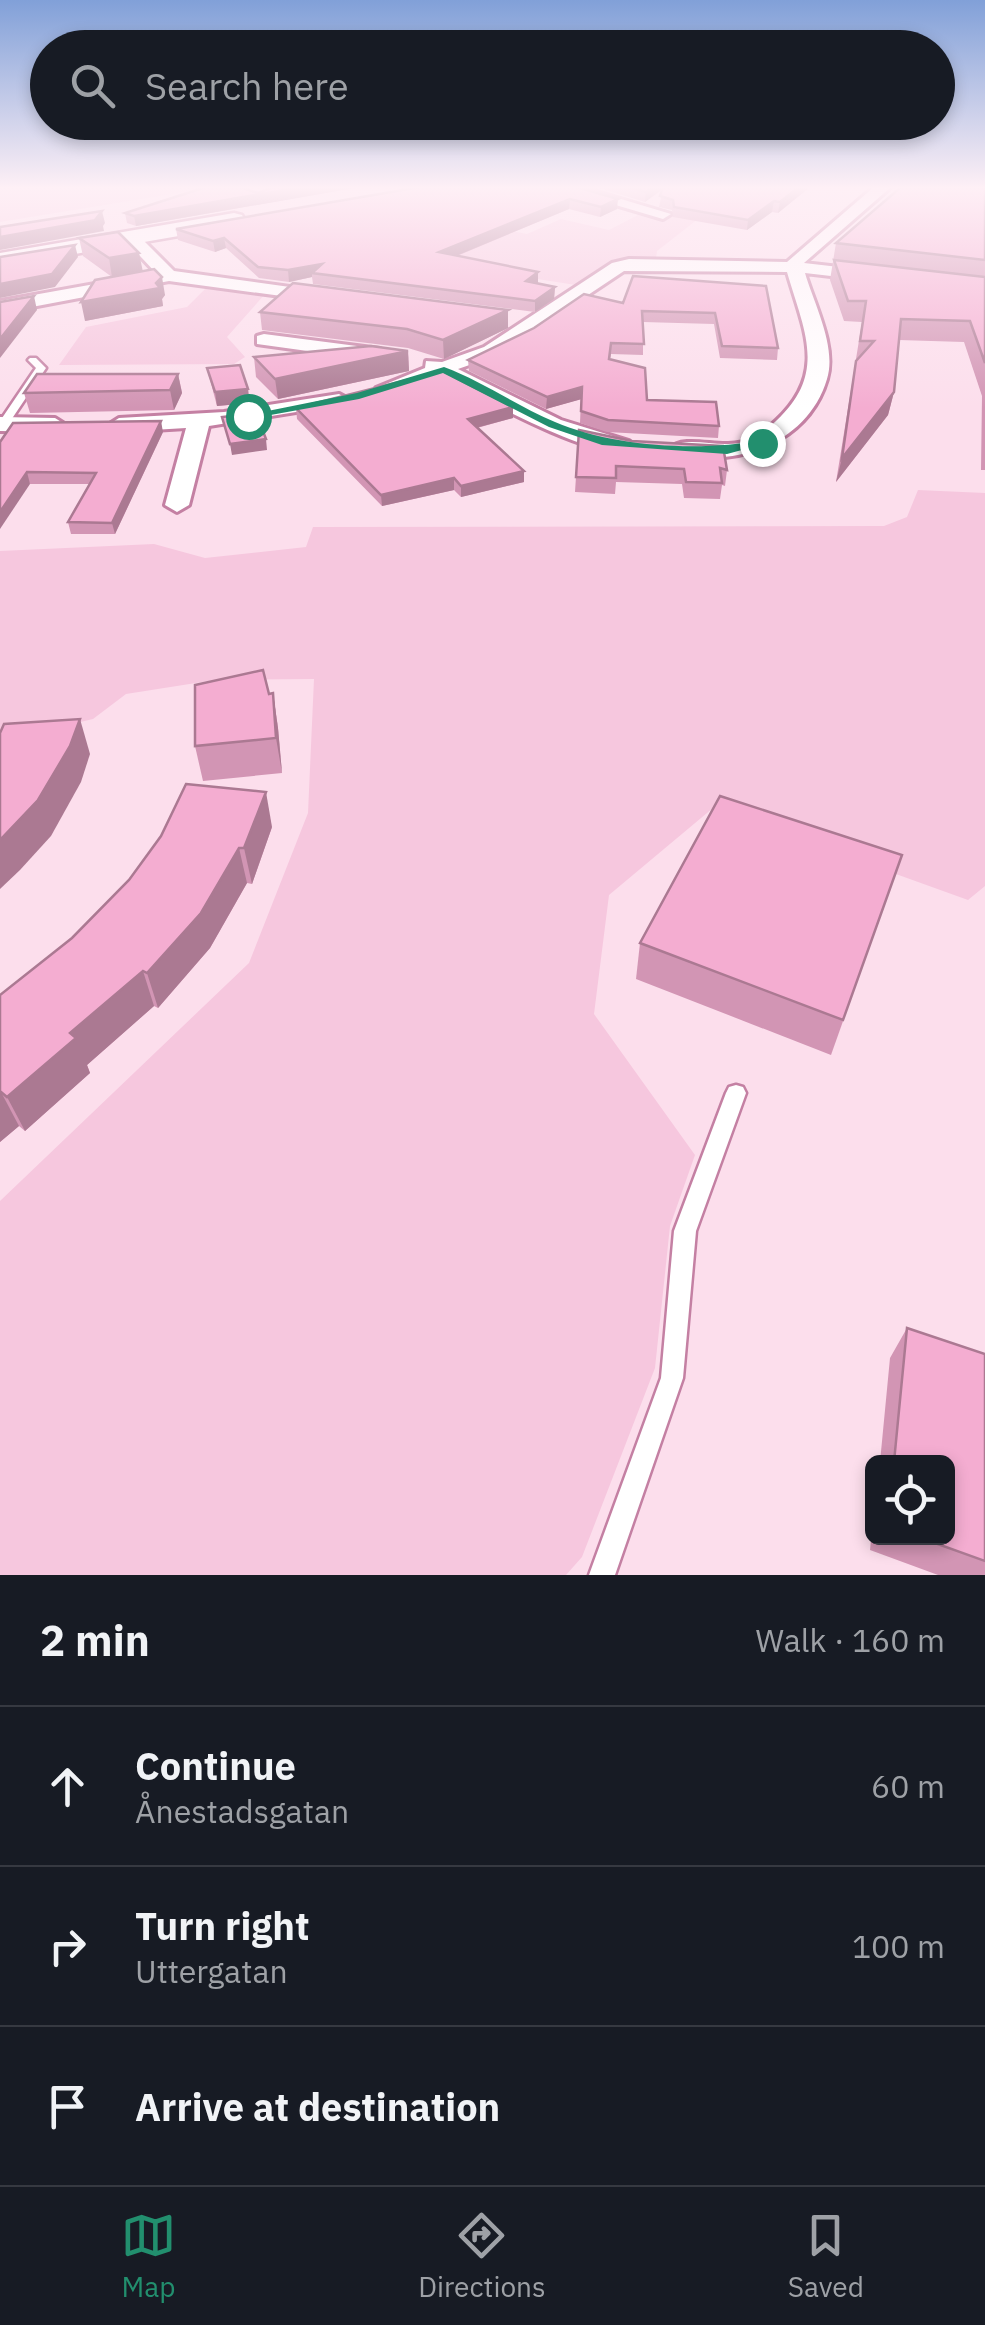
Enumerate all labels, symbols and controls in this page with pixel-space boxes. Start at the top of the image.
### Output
search box [30,30,955,140]
icon: search [65,58,120,113]
text: Search here [145,61,349,110]
route start [226,394,272,440]
route end [740,421,786,467]
map controls [865,1455,955,1545]
button: locate [865,1455,955,1545]
text: 2 min [40,1613,150,1668]
text: Walk · 160 m [756,1619,945,1661]
text: Continue [135,1741,296,1790]
icon: ahead [40,1759,95,1814]
text: 60 m [871,1765,945,1807]
text: Ånestadsgatan [135,1790,349,1832]
text: Turn right [135,1901,310,1950]
icon: right [40,1919,95,1974]
text: 100 m [852,1925,945,1967]
text: Uttergatan [135,1950,288,1992]
icon: arrive [40,2079,95,2134]
text: Arrive at destination [135,2082,500,2131]
tab: Map [121,2208,176,2305]
tab: Directions [418,2208,546,2305]
tab: Saved [788,2208,864,2305]

